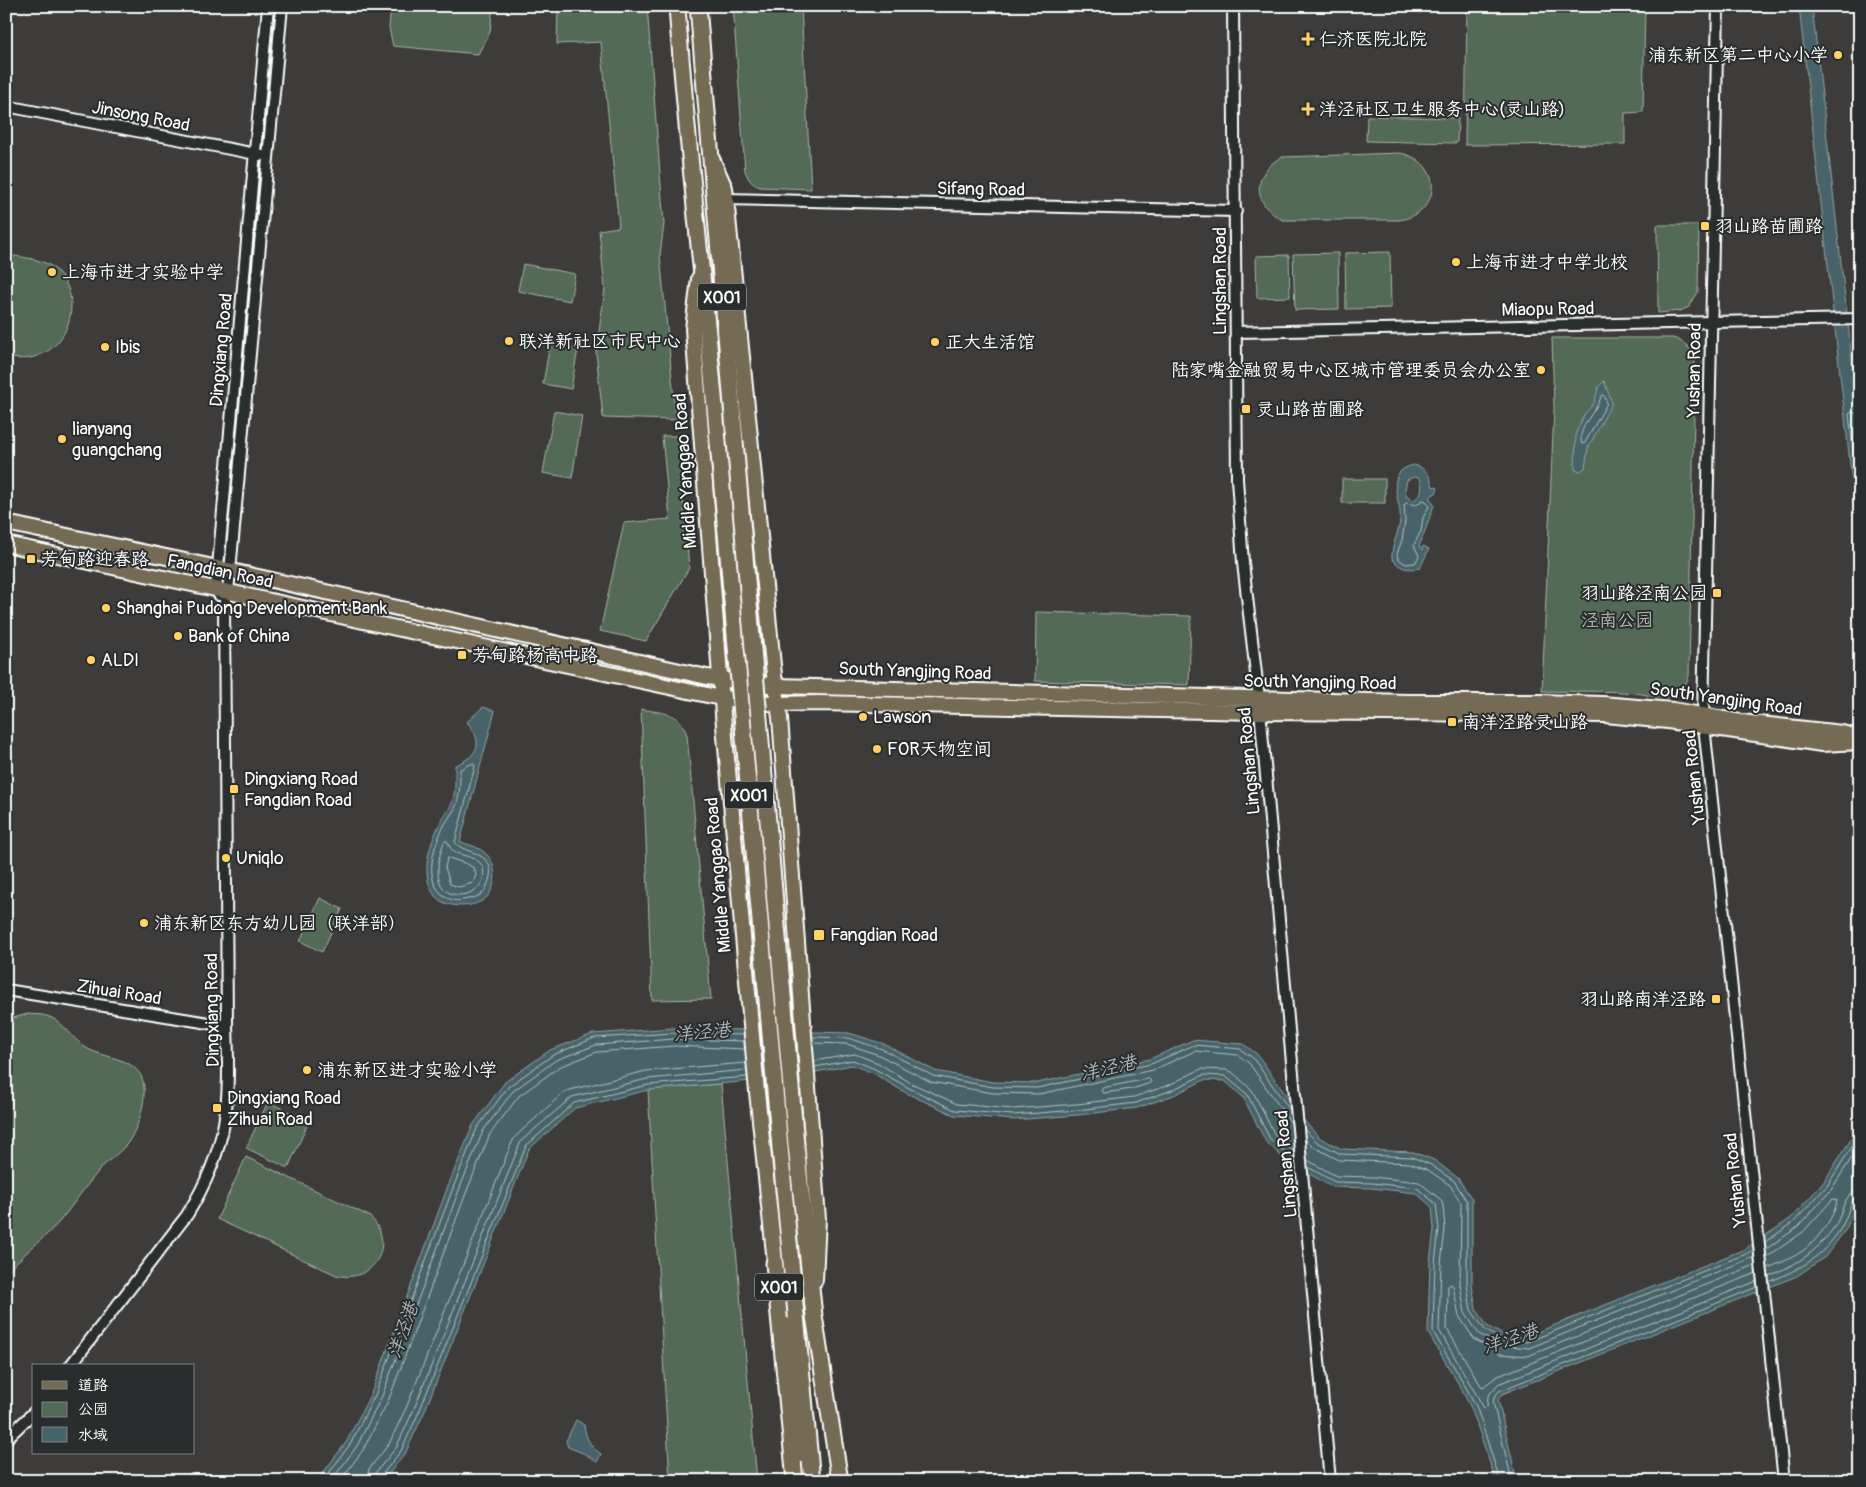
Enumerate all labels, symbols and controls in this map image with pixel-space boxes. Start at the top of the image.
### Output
place label: 仁济医院北院 [1319,28,1427,51]
marker: 仁济医院北院 [1301,32,1315,46]
place label: 浦东新区第二中心小学 [1648,44,1828,67]
marker: 浦东新区第二中心小学 [1832,49,1844,61]
street label: Jinsong Road [90,96,192,137]
place label: 洋泾社区卫生服务中心(灵山路) [1319,98,1565,121]
marker: 洋泾社区卫生服务中心(灵山路) [1301,102,1315,116]
street label: Sifang Road [937,177,1025,202]
place label: 羽山路苗圃路 [1715,215,1823,238]
marker: 羽山路苗圃路 [1699,220,1711,232]
street label: Lingshan Road [1209,227,1232,335]
place label: 上海市进才中学北校 [1466,251,1628,274]
marker: 上海市进才中学北校 [1450,256,1462,268]
place label: 上海市进才实验中学 [62,261,224,284]
marker: 上海市进才实验中学 [46,266,58,278]
road number: X001 [698,284,746,310]
street label: Dingxiang Road [205,292,238,408]
street label: Miaopu Road [1501,297,1595,322]
street label: Yushan Road [1682,322,1707,419]
place label: 联洋新社区市民中心 [519,330,681,353]
place label: 正大生活馆 [945,331,1035,354]
marker: 联洋新社区市民中心 [503,335,515,347]
place label: Ibis [115,336,140,359]
marker: 正大生活馆 [929,336,941,348]
marker: Ibis [99,341,111,353]
place label: 陆家嘴金融贸易中心区城市管理委员会办公室 [1171,359,1531,382]
marker: 陆家嘴金融贸易中心区城市管理委员会办公室 [1535,364,1547,376]
street label: Middle Yanggao Road [669,392,702,550]
place label: 灵山路苗圃路 [1256,398,1364,421]
marker: 灵山路苗圃路 [1240,403,1252,415]
place label: lianyang guangchang [72,418,162,462]
marker: lianyang guangchang [56,433,68,445]
place label: 芳甸路迎春路 [41,548,149,571]
street label: Fangdian Road [165,549,275,594]
marker: 芳甸路迎春路 [25,553,37,565]
place label: 羽山路泾南公园 [1581,582,1707,605]
marker: 羽山路泾南公园 [1711,587,1723,599]
place label: Shanghai Pudong Development Bank [116,597,388,620]
marker: Shanghai Pudong Development Bank [100,602,112,614]
park label: 泾南公园 [1581,609,1653,632]
place label: Bank of China [188,625,290,648]
marker: Bank of China [172,630,184,642]
place label: 芳甸路杨高中路 [472,644,598,667]
place label: ALDI [101,649,139,672]
marker: 芳甸路杨高中路 [456,649,468,661]
marker: ALDI [85,654,97,666]
street label: South Yangjing Road [838,657,992,686]
street label: South Yangjing Road [1243,670,1397,695]
street label: South Yangjing Road [1648,677,1803,722]
place label: Lawson [873,706,931,729]
street label: Lingshan Road [1233,706,1266,816]
marker: Lawson [857,711,869,723]
place label: 南洋泾路灵山路 [1462,711,1588,734]
marker: 南洋泾路灵山路 [1446,716,1458,728]
street label: Yushan Road [1678,729,1711,826]
place label: FOR天物空间 [887,738,992,761]
marker: FOR天物空间 [871,743,883,755]
place label: Dingxiang Road Fangdian Road [244,768,358,812]
road number: X001 [725,782,773,808]
marker: Dingxiang Road Fangdian Road [228,783,240,795]
street label: Middle Yanggao Road [700,796,737,954]
place label: Uniqlo [236,847,284,870]
marker: Uniqlo [220,852,232,864]
place label: 浦东新区东方幼儿园（联洋部） [154,912,406,935]
marker: 浦东新区东方幼儿园（联洋部） [138,917,150,929]
place label: Fangdian Road [830,924,938,947]
marker: Fangdian Road [812,928,826,942]
street label: Dingxiang Road [200,953,225,1067]
street label: Zihuai Road [75,974,163,1011]
place label: 羽山路南洋泾路 [1580,988,1706,1011]
marker: 羽山路南洋泾路 [1710,993,1722,1005]
water label: 洋泾港 [673,1017,734,1046]
water label: 洋泾港 [1078,1049,1141,1086]
place label: 浦东新区进才实验小学 [317,1059,497,1082]
marker: 浦东新区进才实验小学 [301,1064,313,1076]
place label: Dingxiang Road Zihuai Road [227,1087,341,1131]
marker: Dingxiang Road Zihuai Road [211,1102,223,1114]
street label: Lingshan Road [1270,1109,1303,1219]
street label: Yushan Road [1719,1132,1752,1229]
road number: X001 [755,1274,803,1300]
water label: 洋泾港 [382,1298,424,1361]
water label: 洋泾港 [1479,1318,1543,1359]
legend [32,1364,195,1454]
text: 道路 [78,1376,108,1395]
text: 公园 [78,1400,108,1419]
text: 水域 [78,1426,108,1445]

